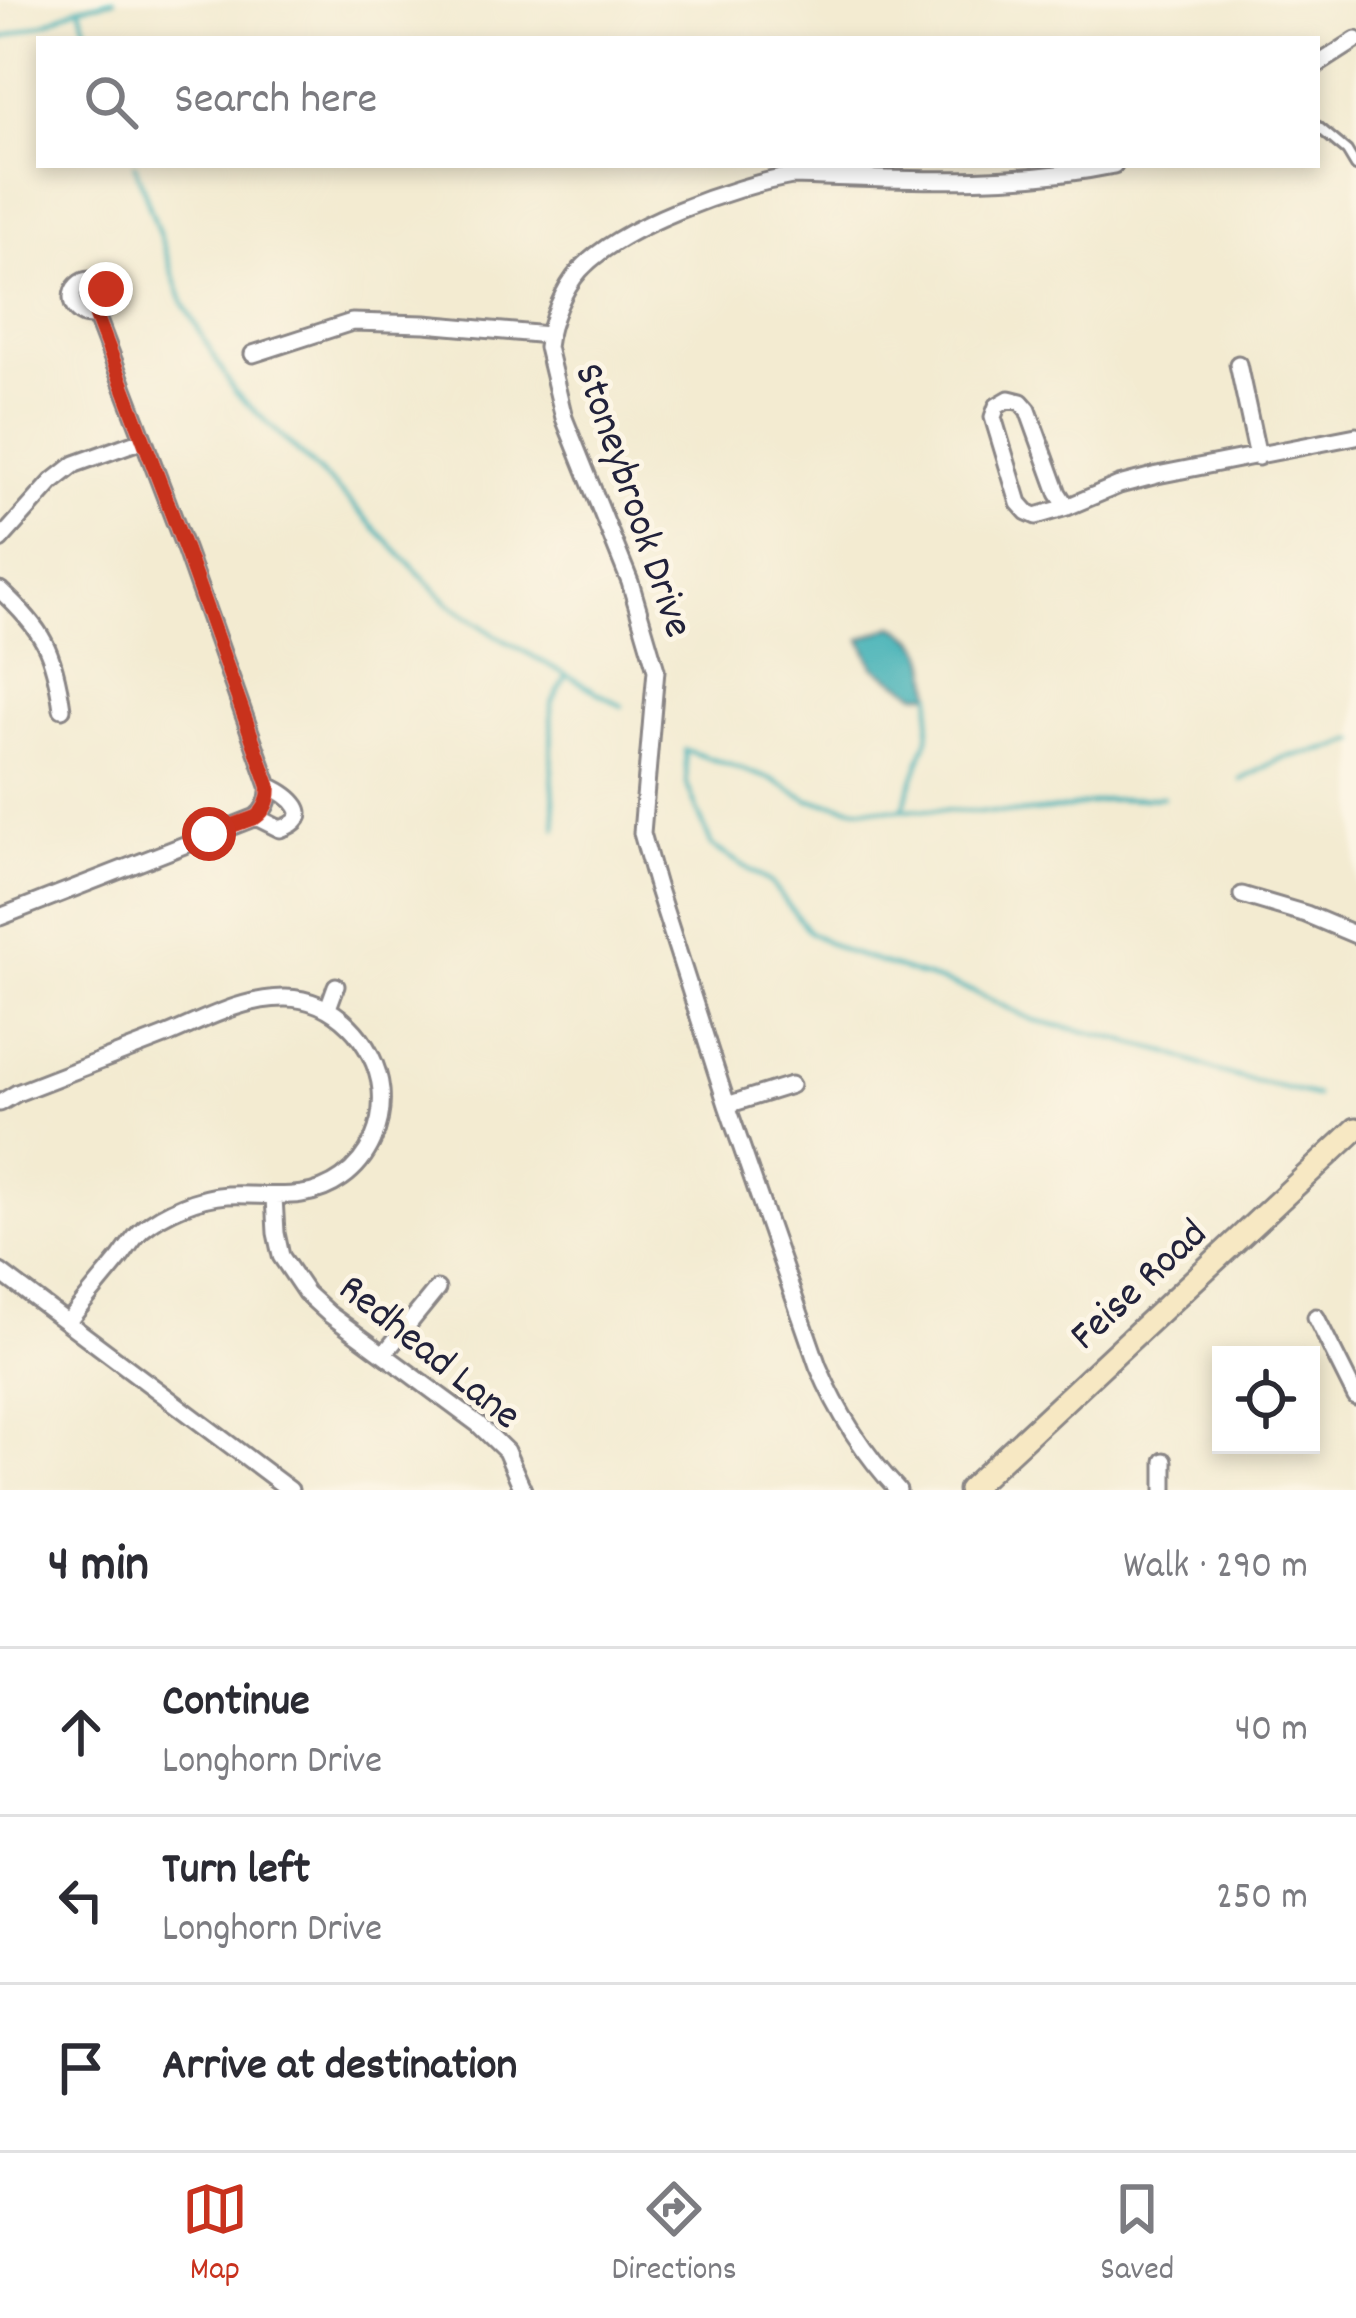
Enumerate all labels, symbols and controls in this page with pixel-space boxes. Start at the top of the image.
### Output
search box [36,36,1320,168]
icon: search [78,69,144,135]
text: Search here [174,70,377,134]
route end [79,262,133,316]
street label: Stoneybrook Drive [555,356,705,647]
route start [182,807,236,861]
street label: Feise Road [1058,1207,1223,1367]
street label: Redhead Lane [323,1262,532,1447]
map controls [1212,1346,1320,1454]
button: locate [1212,1346,1320,1454]
text: 4 min [48,1532,149,1604]
text: Walk · 290 m [1123,1541,1308,1596]
text: Continue [162,1672,310,1736]
icon: ahead [48,1699,114,1765]
text: 40 m [1235,1704,1308,1759]
text: Longhorn Drive [162,1736,382,1791]
text: Turn left [162,1840,310,1904]
icon: left [48,1867,114,1933]
text: 250 m [1216,1872,1308,1927]
text: Longhorn Drive [162,1904,382,1959]
icon: arrive [48,2035,114,2101]
text: Arrive at destination [162,2036,517,2100]
tab: Map [182,2176,248,2295]
tab: Directions [612,2176,737,2295]
tab: Saved [1100,2176,1174,2295]

